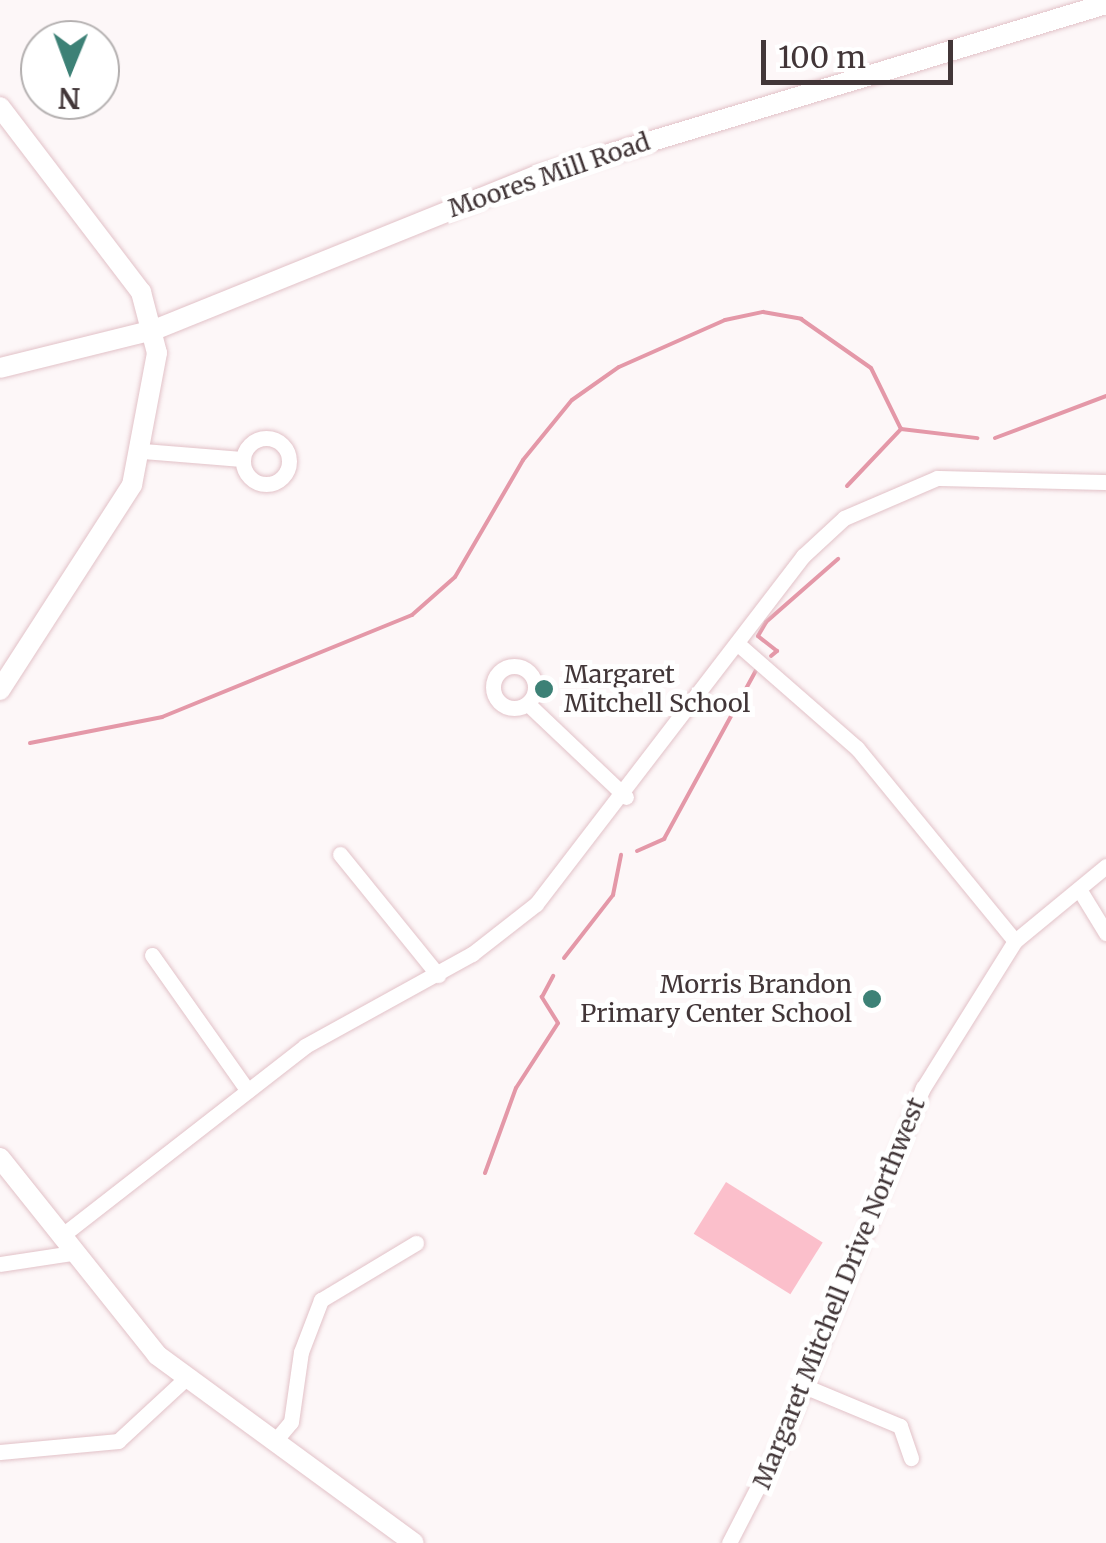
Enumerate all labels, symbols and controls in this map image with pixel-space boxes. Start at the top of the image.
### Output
north arrow [20,20,120,120]
scale bar [766,20,958,82]
text: 100 m [778,38,866,76]
text: N [58,80,81,116]
street label: Moores Mill Road [444,126,654,224]
place label: Margaret Mitchell School [564,660,750,719]
marker: Margaret Mitchell School [533,678,555,700]
place label: Morris Brandon Primary Center School [580,970,852,1029]
marker: Morris Brandon Primary Center School [861,988,883,1010]
street label: Margaret Mitchell Drive Northwest [747,1093,931,1493]

